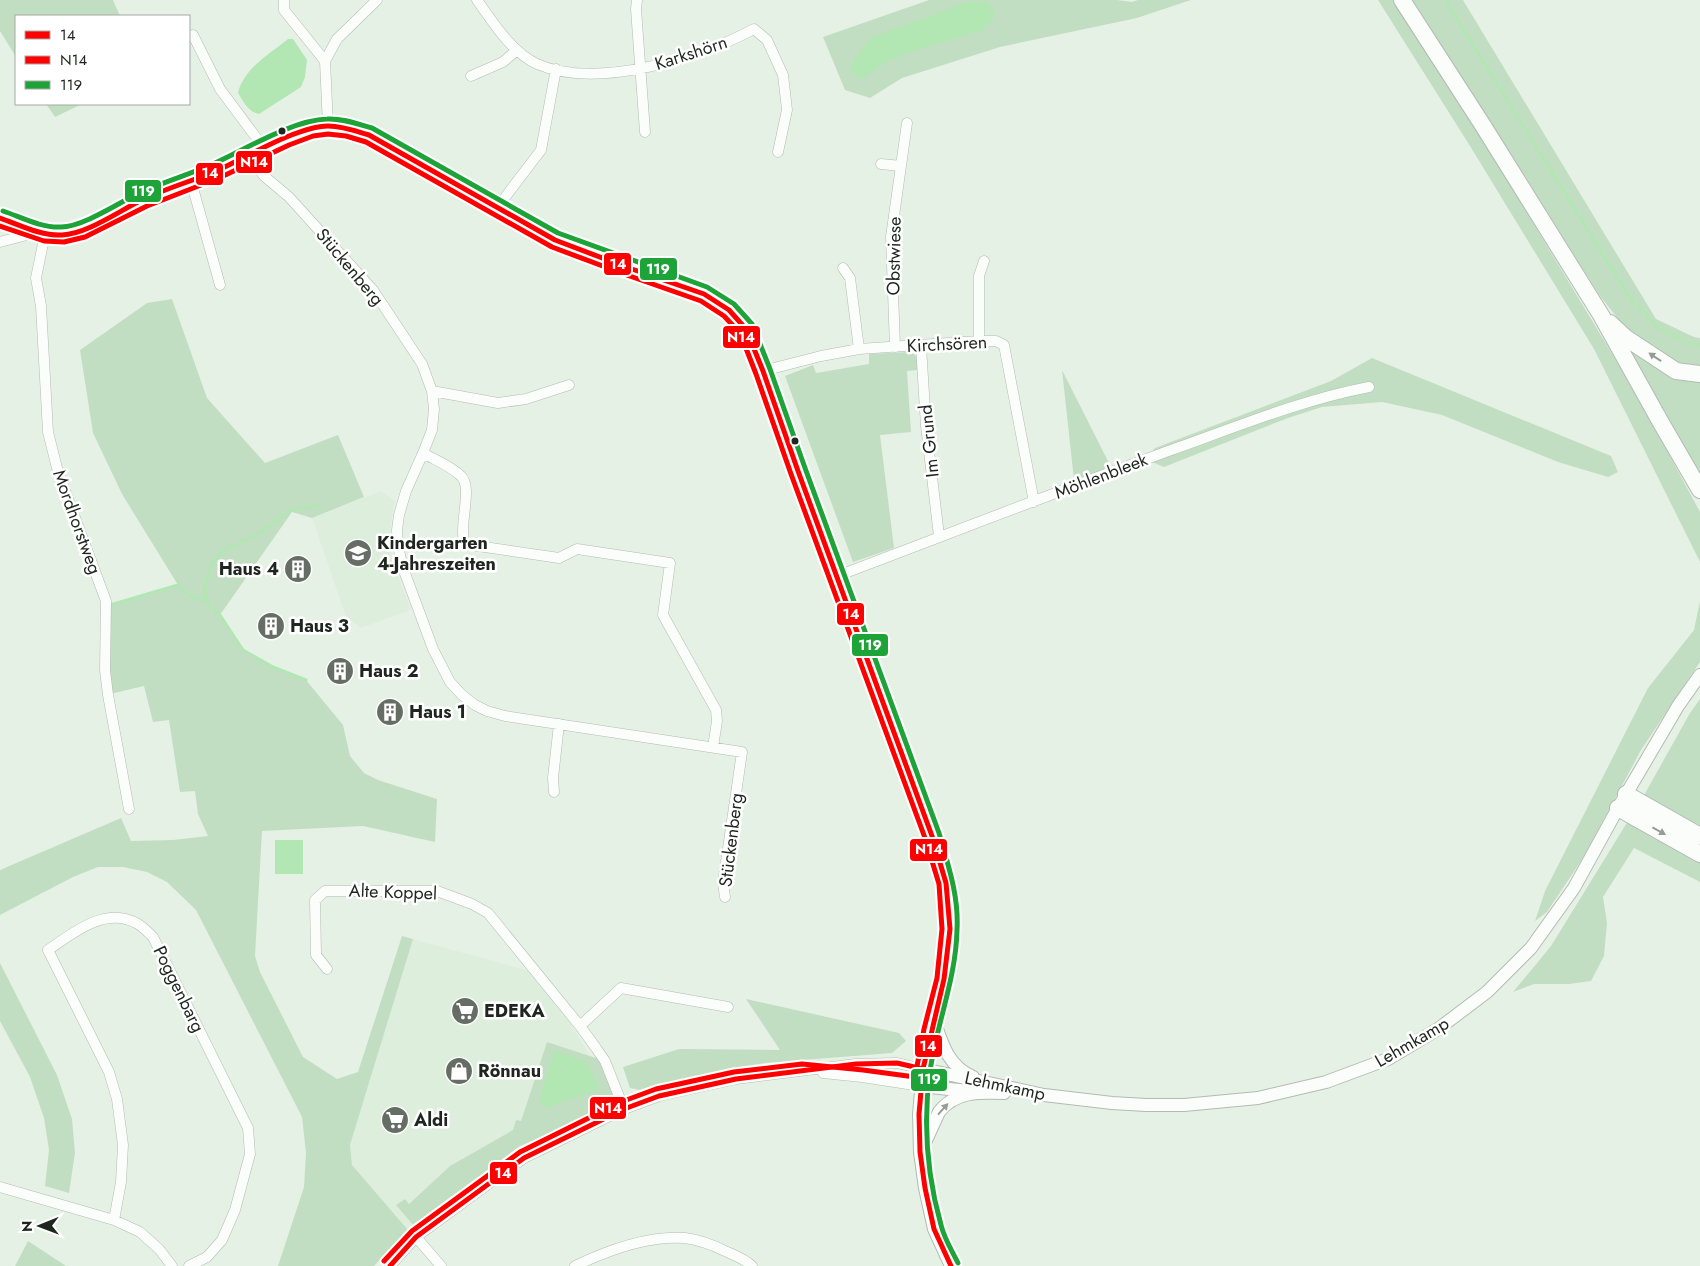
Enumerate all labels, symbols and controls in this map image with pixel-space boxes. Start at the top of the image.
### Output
legend [15,15,190,105]
text: 14 [60,24,76,46]
street label: Karkshörn [651,29,731,77]
text: N14 [60,49,87,71]
text: 119 [60,74,82,96]
unlabelled marker [277,126,287,136]
line badge: N14 [235,150,273,174]
text: N14 [240,152,268,172]
line badge: 14 [195,162,224,186]
text: 14 [202,163,219,183]
line badge: 119 [124,179,162,203]
text: 119 [131,181,155,201]
street label: Obstwiese [880,216,908,296]
street label: Stückenberg [310,223,390,311]
line badge: 14 [603,252,632,276]
text: 14 [610,254,627,274]
line badge: 119 [639,257,678,281]
text: 119 [646,259,670,279]
line badge: N14 [722,325,761,349]
text: N14 [727,327,755,347]
street label: Kirchsören [906,329,988,359]
one-way arrow [1649,352,1662,362]
street label: Im Grund [912,403,946,479]
unlabelled marker [790,436,800,446]
street label: Möhlenbleek [1051,446,1151,506]
street label: Mordhorstweg [46,466,108,578]
place label: Kindergarten 4-Jahreszeiten [377,530,496,577]
school or university icon: Kindergarten 4-Jahreszeiten [343,538,373,568]
building icon: Haus 4 [283,554,313,584]
place label: Haus 4 [219,556,279,582]
line badge: 14 [836,602,865,626]
text: 14 [843,604,860,624]
building icon: Haus 3 [256,611,286,641]
place label: Haus 3 [290,613,349,639]
line badge: 119 [851,633,889,657]
text: 119 [858,635,882,655]
building icon: Haus 2 [325,656,355,686]
place label: Haus 2 [359,658,419,684]
building icon: Haus 1 [375,697,405,727]
place label: Haus 1 [409,699,466,725]
street label: Stückenberg [712,792,750,888]
one-way arrow [1652,827,1666,836]
line badge: N14 [909,838,948,862]
text: N14 [915,839,943,859]
street label: Alte Koppel [348,877,438,907]
street label: Poggenbarg [147,941,211,1037]
supermarket icon: EDEKA [450,996,480,1026]
place label: EDEKA [484,998,545,1024]
street label: Lehmkamp [1370,1010,1454,1074]
line badge: 14 [914,1034,943,1058]
text: 14 [920,1036,937,1056]
shop icon: Rönnau [444,1056,474,1086]
place label: Rönnau [478,1058,541,1084]
street label: Lehmkamp [962,1065,1048,1107]
line badge: 119 [910,1068,948,1092]
text: 119 [917,1069,941,1089]
line badge: N14 [589,1096,627,1120]
text: N14 [594,1098,622,1118]
one-way arrow [937,1103,949,1115]
supermarket icon: Aldi [380,1105,410,1135]
place label: Aldi [413,1107,448,1133]
line badge: 14 [489,1161,518,1185]
text: 14 [495,1163,512,1183]
north arrow [15,1201,65,1251]
text: N [17,1220,37,1232]

